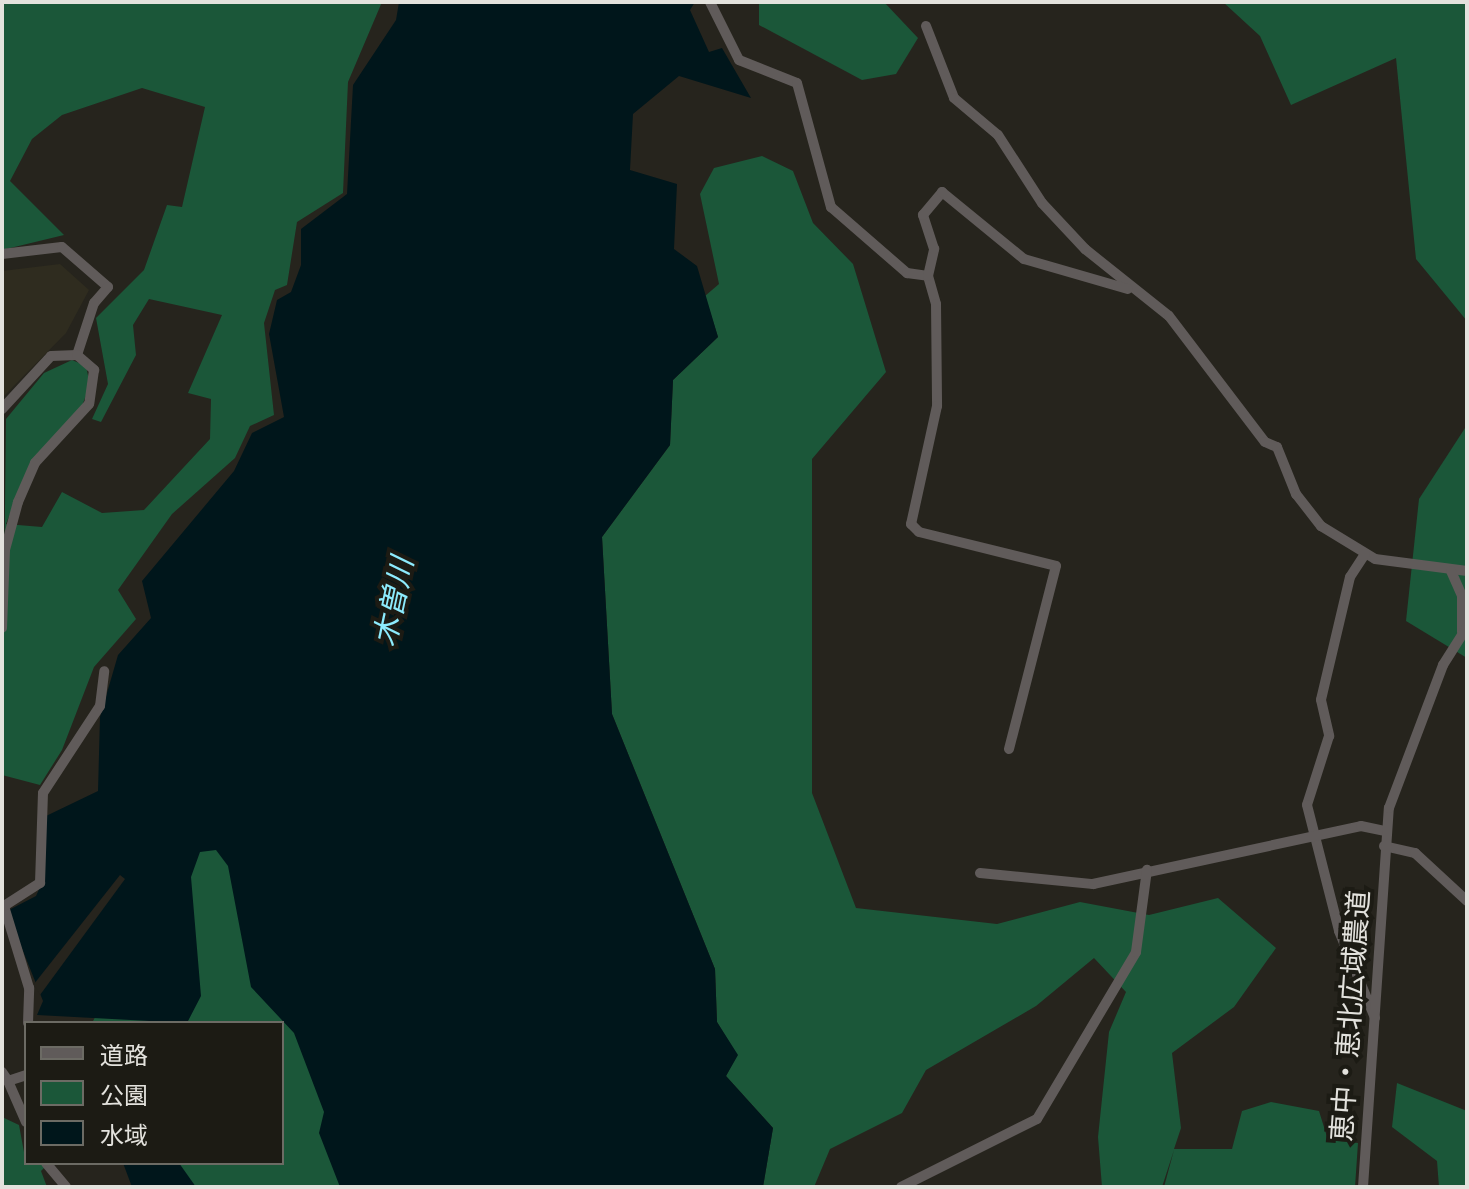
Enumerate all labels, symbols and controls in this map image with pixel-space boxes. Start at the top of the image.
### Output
water label: 木曽川 [367,554,421,650]
street label: 恵中・恵北広域農道 [1325,889,1377,1143]
legend [24,1021,284,1165]
text: 道路 [100,1042,148,1069]
text: 公園 [100,1082,148,1109]
text: 水域 [100,1122,148,1149]

